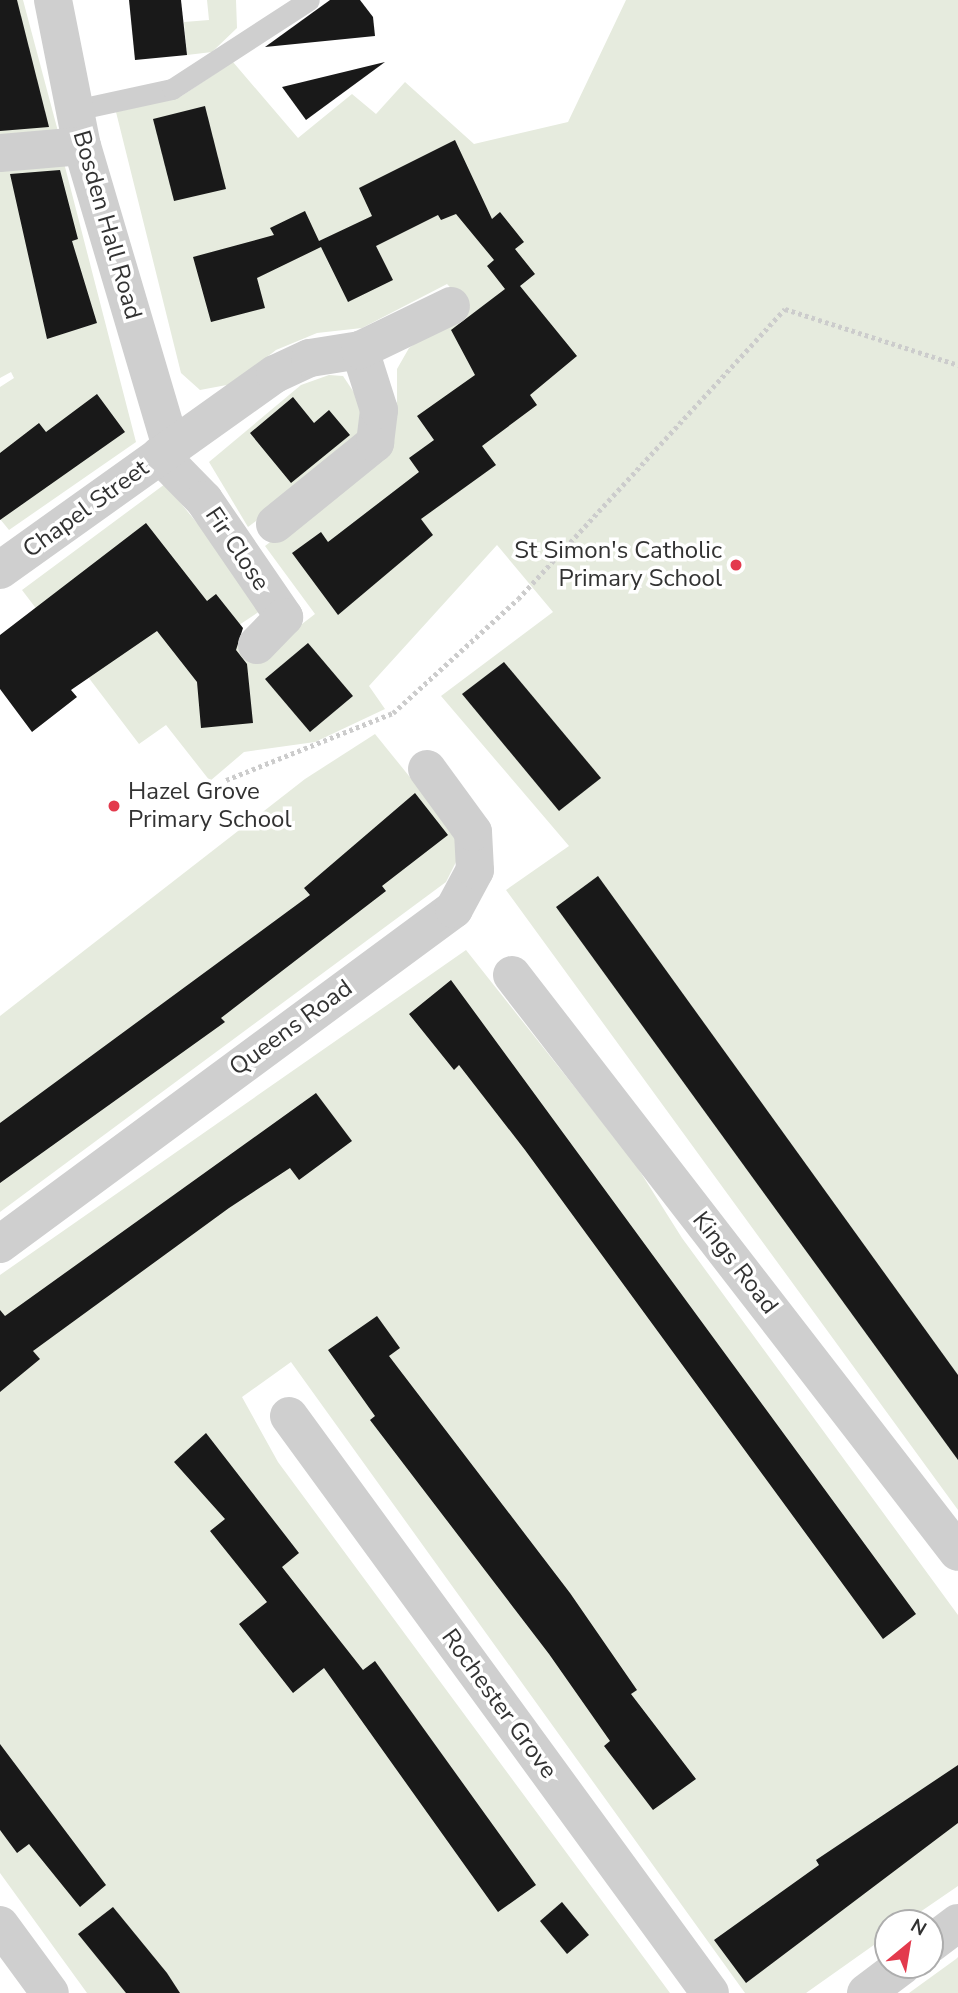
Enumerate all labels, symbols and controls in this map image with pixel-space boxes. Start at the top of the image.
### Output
street label: Bosden Hall Road [66,127,148,323]
street label: Chapel Street [18,454,154,564]
street label: Fir Close [199,502,275,596]
place label: St Simon's Catholic Primary School [514,537,722,593]
marker: St Simon's Catholic Primary School [728,557,744,573]
place label: Hazel Grove Primary School [128,778,291,834]
marker: Hazel Grove Primary School [106,798,122,814]
street label: Queens Road [224,974,358,1082]
street label: Kings Road [686,1206,784,1320]
street label: Rochester Grove [435,1624,563,1784]
north arrow [874,1909,944,1979]
text: N [906,1913,931,1942]

